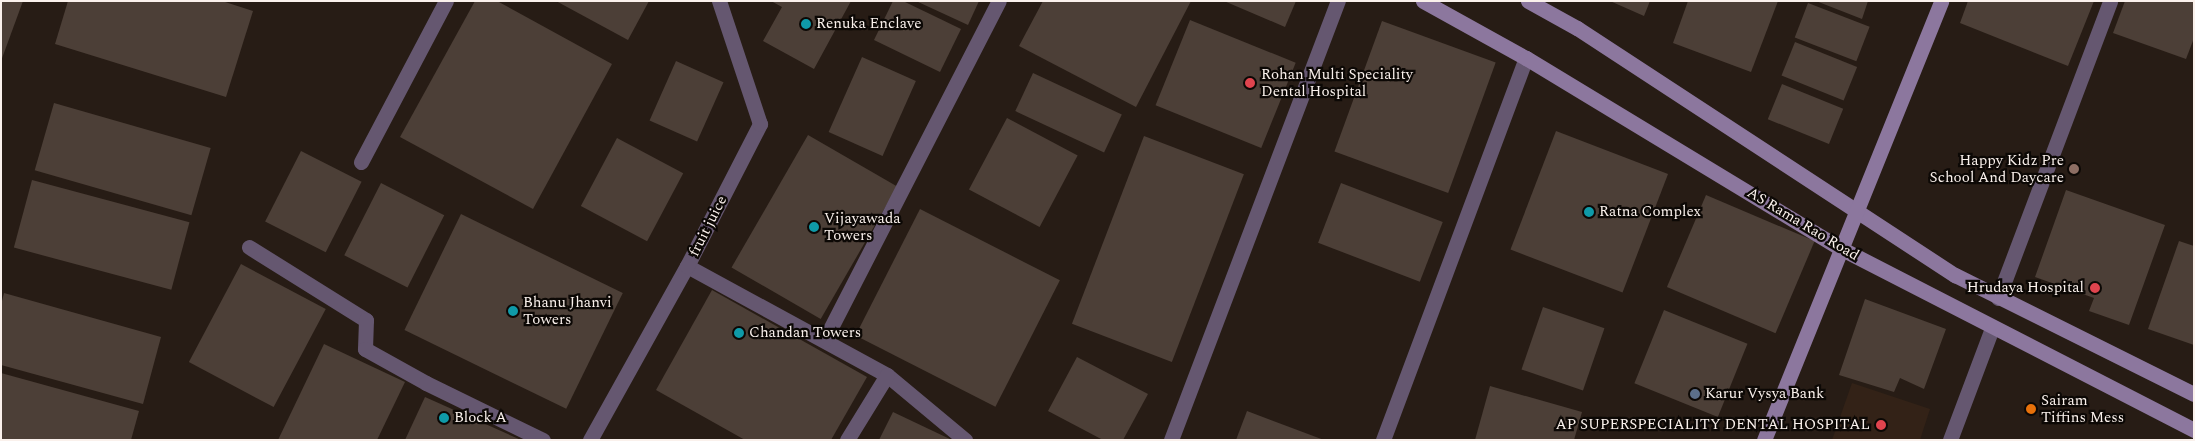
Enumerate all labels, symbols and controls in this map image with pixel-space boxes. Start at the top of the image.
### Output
place label: Renuka Enclave [816,15,921,33]
marker: Renuka Enclave [800,18,812,30]
place label: Rohan Multi Speciality Dental Hospital [1261,65,1413,100]
marker: Rohan Multi Speciality Dental Hospital [1243,76,1257,90]
place label: Happy Kidz Pre School And Daycare [1929,151,2064,186]
marker: Happy Kidz Pre School And Daycare [2068,163,2080,175]
street label: AS Rama Rao Road [1744,183,1862,265]
street label: fruit juice [685,193,731,259]
place label: Ratna Complex [1599,203,1701,221]
marker: Ratna Complex [1583,206,1595,218]
place label: Vijayawada Towers [824,209,901,244]
marker: Vijayawada Towers [808,221,820,233]
place label: Hrudaya Hospital [1967,279,2084,297]
marker: Hrudaya Hospital [2088,281,2102,295]
place label: Bhanu Jhanvi Towers [523,293,612,328]
marker: Bhanu Jhanvi Towers [507,305,519,317]
place label: Chandan Towers [749,324,861,342]
marker: Chandan Towers [733,327,745,339]
place label: Karur Vysya Bank [1705,385,1824,403]
marker: Karur Vysya Bank [1689,388,1701,400]
place label: Sairam Tiffins Mess [2041,391,2124,426]
marker: Sairam Tiffins Mess [2025,403,2037,415]
place label: Block A [454,409,507,427]
marker: Block A [438,412,450,424]
place label: AP SUPERSPECIALITY DENTAL HOSPITAL [1555,416,1870,434]
marker: AP SUPERSPECIALITY DENTAL HOSPITAL [1874,418,1888,432]

